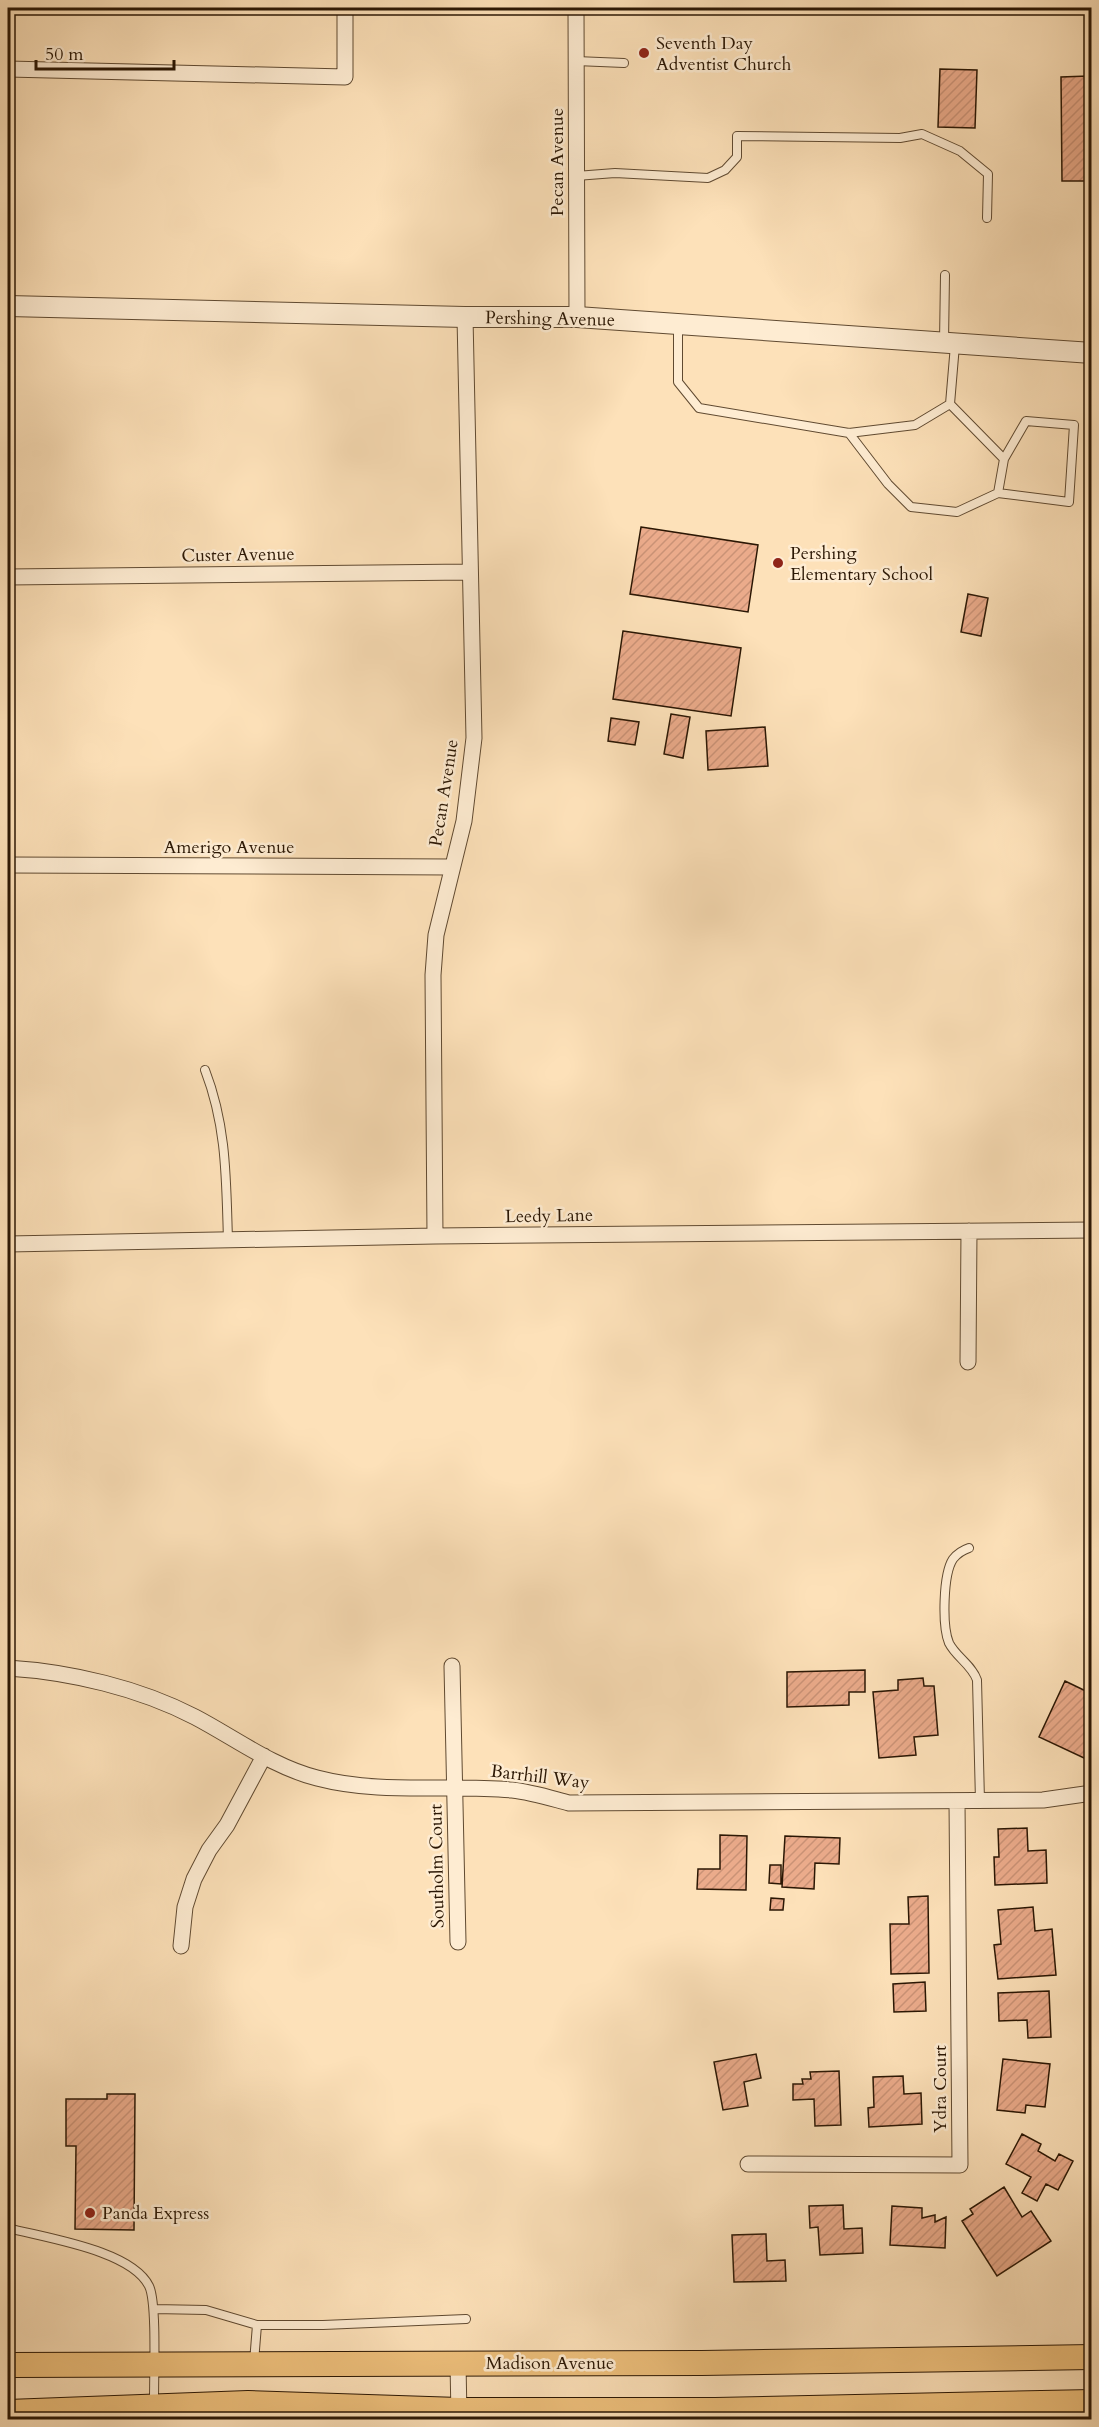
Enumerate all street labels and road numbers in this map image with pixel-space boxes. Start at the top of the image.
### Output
street label: Pecan Avenue [545,108,570,216]
street label: Pershing Avenue [485,305,615,333]
street label: Custer Avenue [181,542,295,568]
street label: Pecan Avenue [423,738,465,848]
street label: Amerigo Avenue [164,835,294,860]
street label: Leedy Lane [505,1203,593,1229]
street label: Barrhill Way [489,1759,591,1796]
street label: Southolm Court [423,1803,451,1928]
street label: Ydra Court [928,2045,953,2133]
street label: Madison Avenue [486,2351,614,2376]

